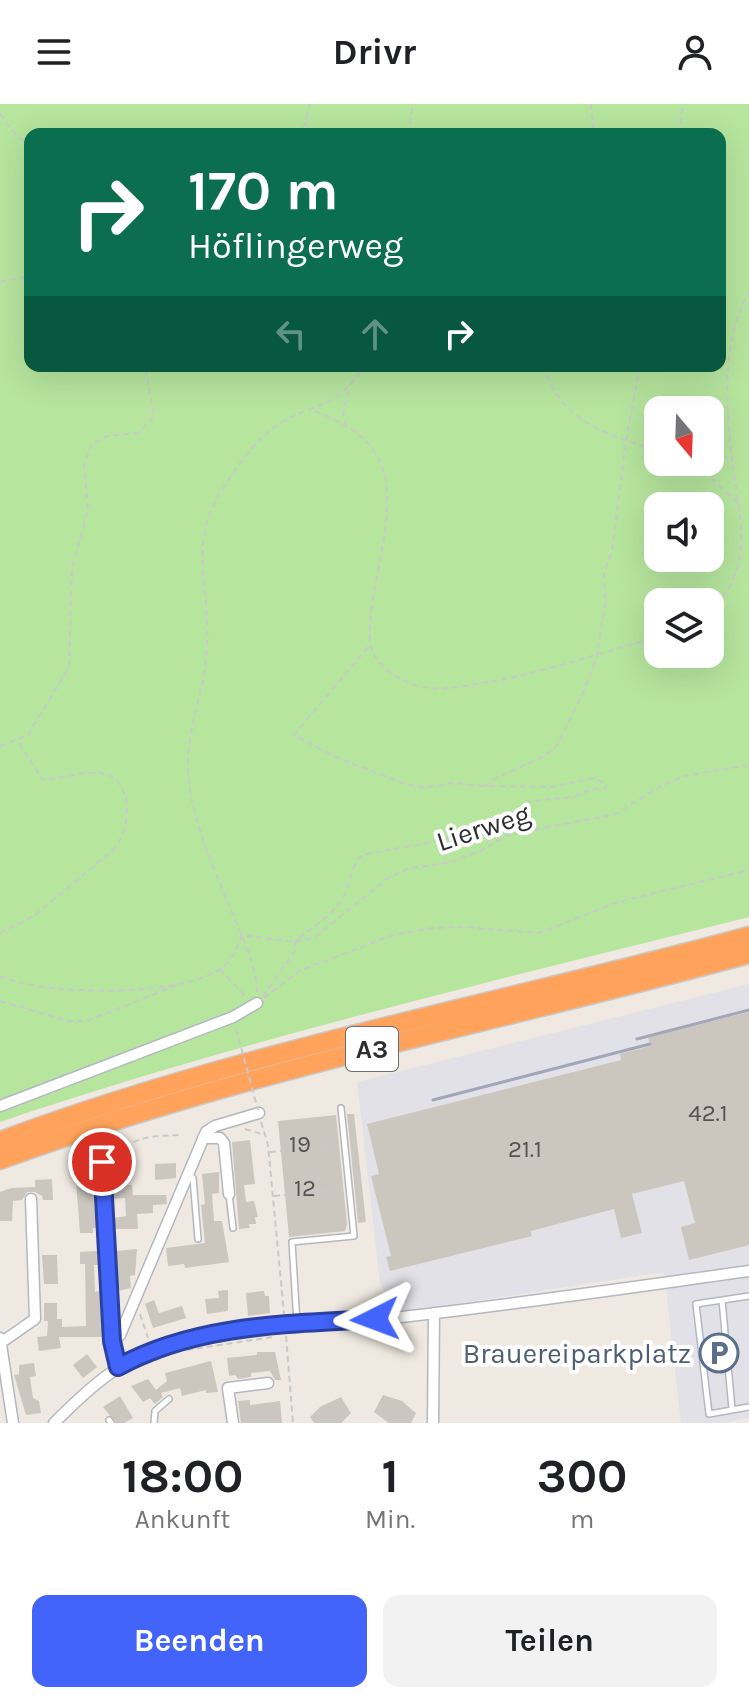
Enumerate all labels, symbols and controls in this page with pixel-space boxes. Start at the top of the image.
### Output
icon: menu [32,30,76,74]
icon: person [673,30,717,74]
text: Drivr [333,31,416,73]
text: 170 m [188,158,339,223]
icon: right [56,160,160,264]
text: Höflingerweg [188,225,403,267]
icon: left [269,312,313,356]
icon: ahead [353,312,397,356]
icon: right [437,312,481,356]
north arrow [644,396,724,476]
map controls [644,396,724,668]
button: sound [644,492,724,572]
button: layers [644,588,724,668]
street label: Lierweg [432,797,534,858]
road number: A3 [346,1027,398,1071]
house number: 42.1 [688,1099,728,1127]
pin [68,1128,136,1196]
house number: 19 [289,1130,311,1158]
house number: 21.1 [508,1135,542,1163]
icon: arrive [80,1140,124,1184]
house number: 12 [294,1174,316,1202]
position arrow [333,1277,417,1361]
parking icon: Brauereiparkplatz [698,1332,740,1374]
place label: Brauereiparkplatz [463,1337,691,1370]
text: 18:00 [122,1448,243,1504]
text: 1 [382,1448,399,1504]
text: 300 [537,1448,627,1504]
text: Ankunft [135,1504,230,1535]
text: Min. [365,1504,415,1535]
text: m [570,1504,594,1535]
button: Beenden [32,1595,367,1687]
button: Teilen [383,1595,717,1687]

